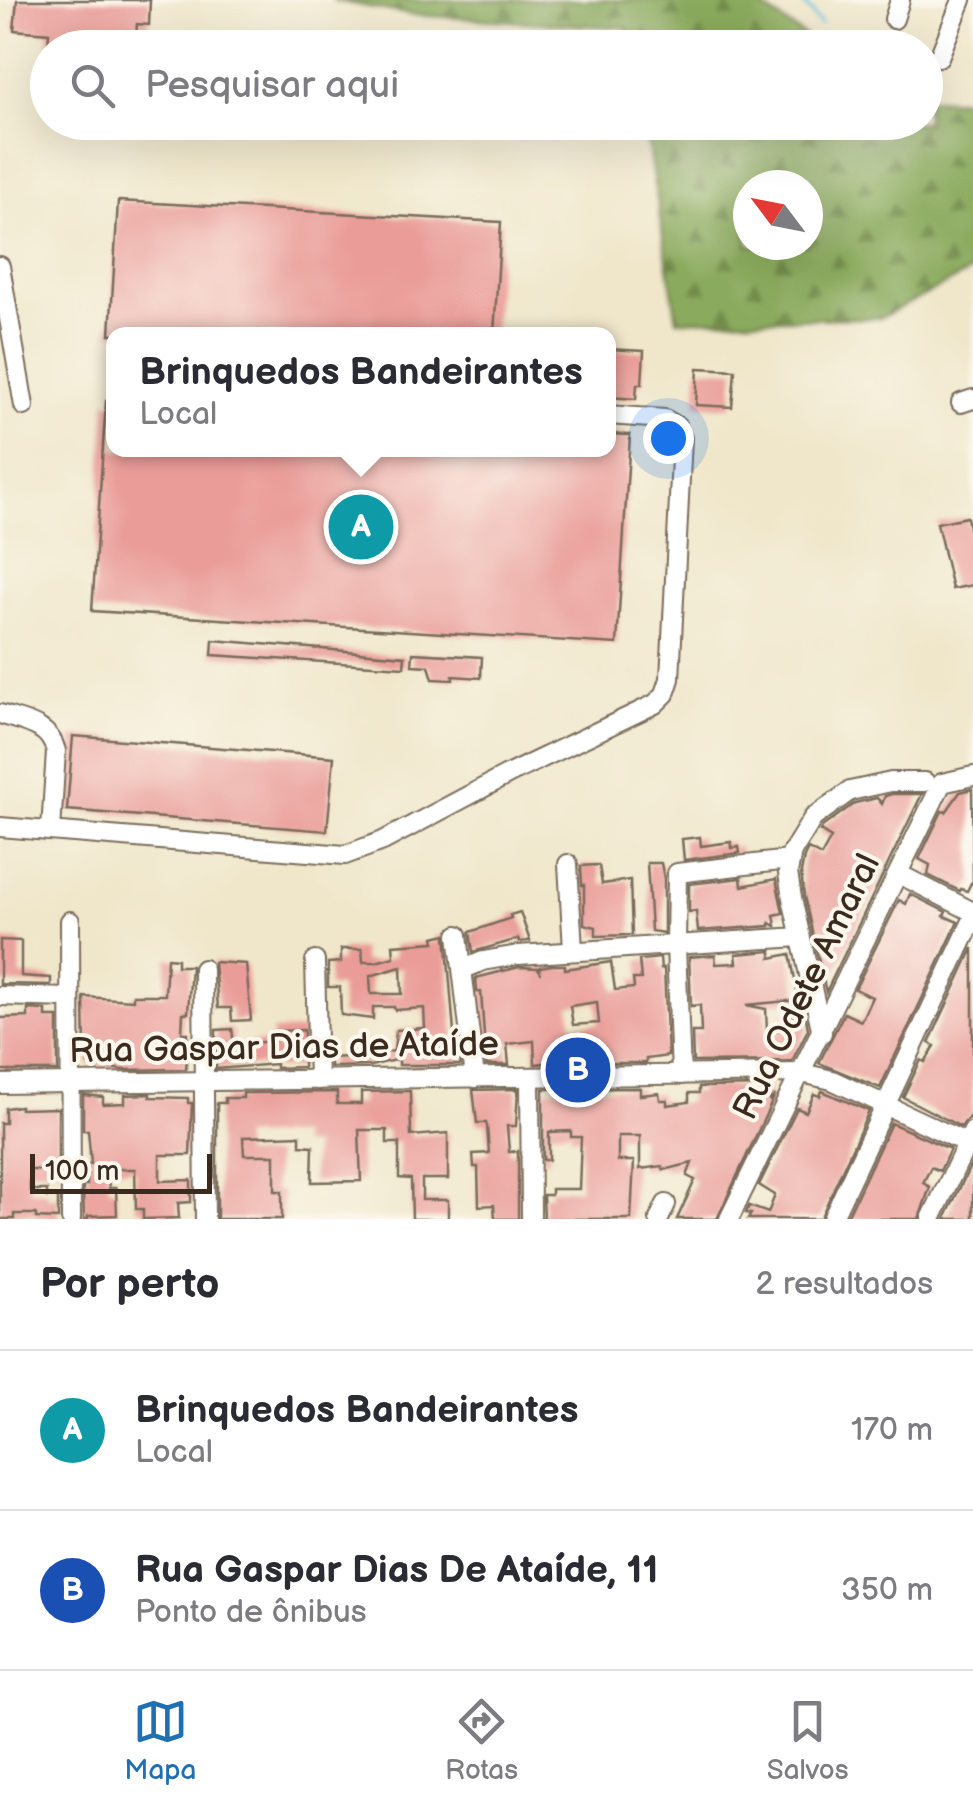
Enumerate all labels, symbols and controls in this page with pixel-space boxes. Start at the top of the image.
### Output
search box [30,30,943,140]
icon: search [65,58,120,113]
text: Pesquisar aqui [145,63,399,108]
north arrow [733,170,823,260]
popup [106,327,616,457]
text: Brinquedos Bandeirantes [139,350,583,395]
text: Local [139,395,217,434]
your location [643,413,694,464]
pin: A [328,490,394,564]
street label: Rua Odete Amaral [724,847,890,1127]
street label: Rua Gaspar Dias de Ataíde [69,1023,499,1073]
pin: B [546,1032,610,1108]
scale bar [30,1149,212,1194]
text: 100 m [45,1155,119,1188]
text: Por perto [40,1259,219,1310]
text: 2 resultados [755,1265,933,1304]
text: Brinquedos Bandeirantes [135,1388,578,1433]
text: A [63,1411,82,1450]
text: 170 m [851,1411,933,1450]
text: Local [135,1433,213,1472]
text: Rua Gaspar Dias De Ataíde, 11 [135,1548,659,1593]
text: B [61,1571,84,1610]
text: 350 m [841,1571,933,1610]
text: Ponto de ônibus [135,1593,367,1632]
tab: Mapa [124,1694,196,1787]
tab: Rotas [445,1694,518,1787]
tab: Salvos [767,1694,849,1787]

